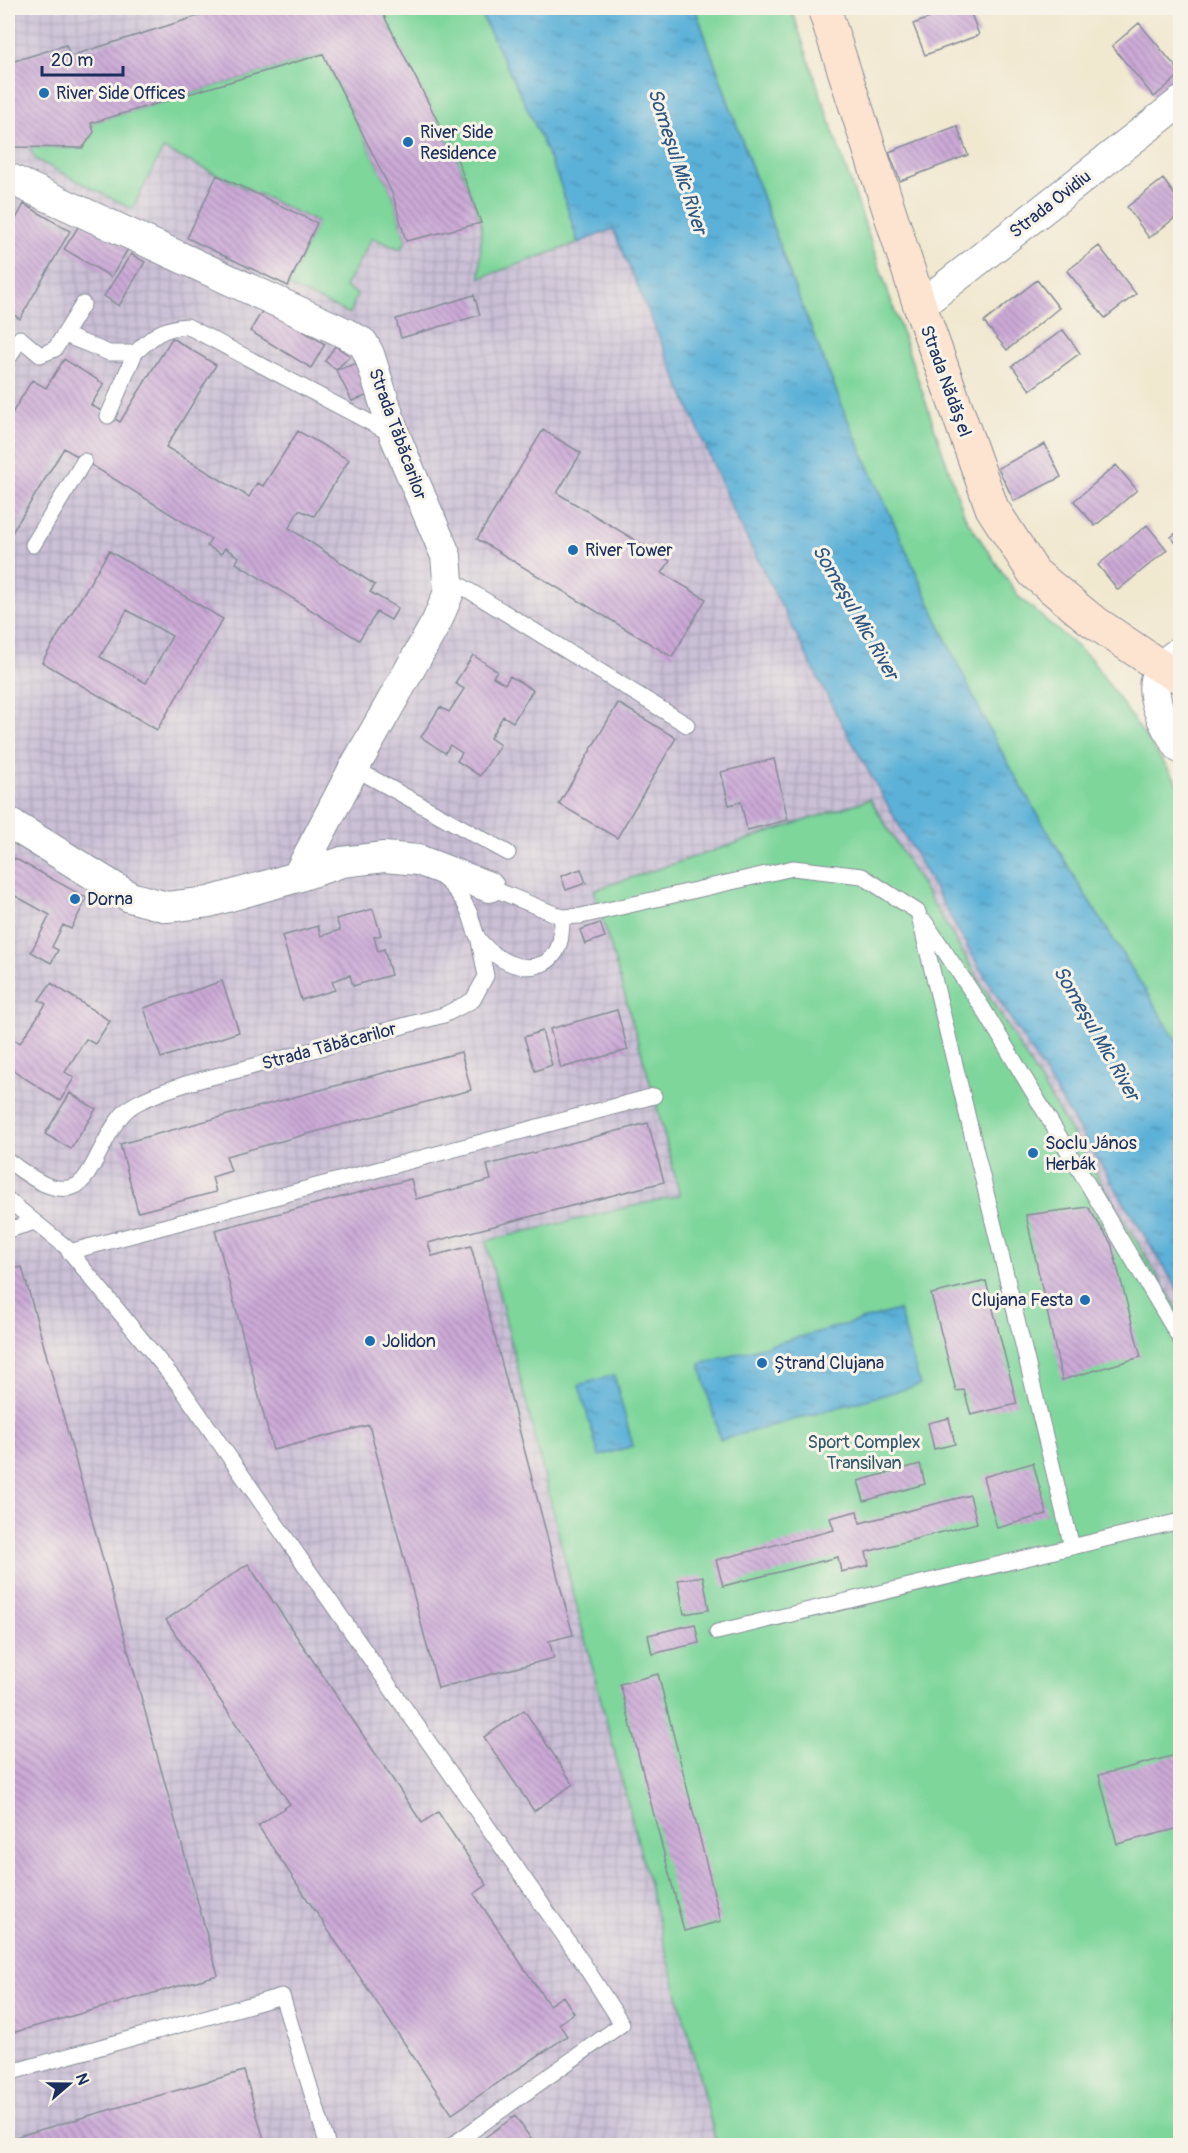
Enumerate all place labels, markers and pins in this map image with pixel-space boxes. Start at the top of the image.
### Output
place label: River Side Offices [56,82,185,105]
marker: River Side Offices [37,86,51,100]
place label: River Side Residence [420,121,496,165]
marker: River Side Residence [401,135,415,149]
place label: River Tower [585,539,673,562]
marker: River Tower [566,543,580,557]
place label: Dorna [87,888,133,911]
marker: Dorna [68,892,82,906]
place label: Soclu János Herbák [1045,1132,1137,1176]
marker: Soclu János Herbák [1026,1146,1040,1160]
place label: Clujana Festa [971,1289,1073,1312]
marker: Clujana Festa [1078,1293,1092,1307]
place label: Jolidon [382,1330,436,1353]
marker: Jolidon [363,1334,377,1348]
place label: Ștrand Clujana [774,1352,884,1375]
marker: Ștrand Clujana [755,1356,769,1370]

